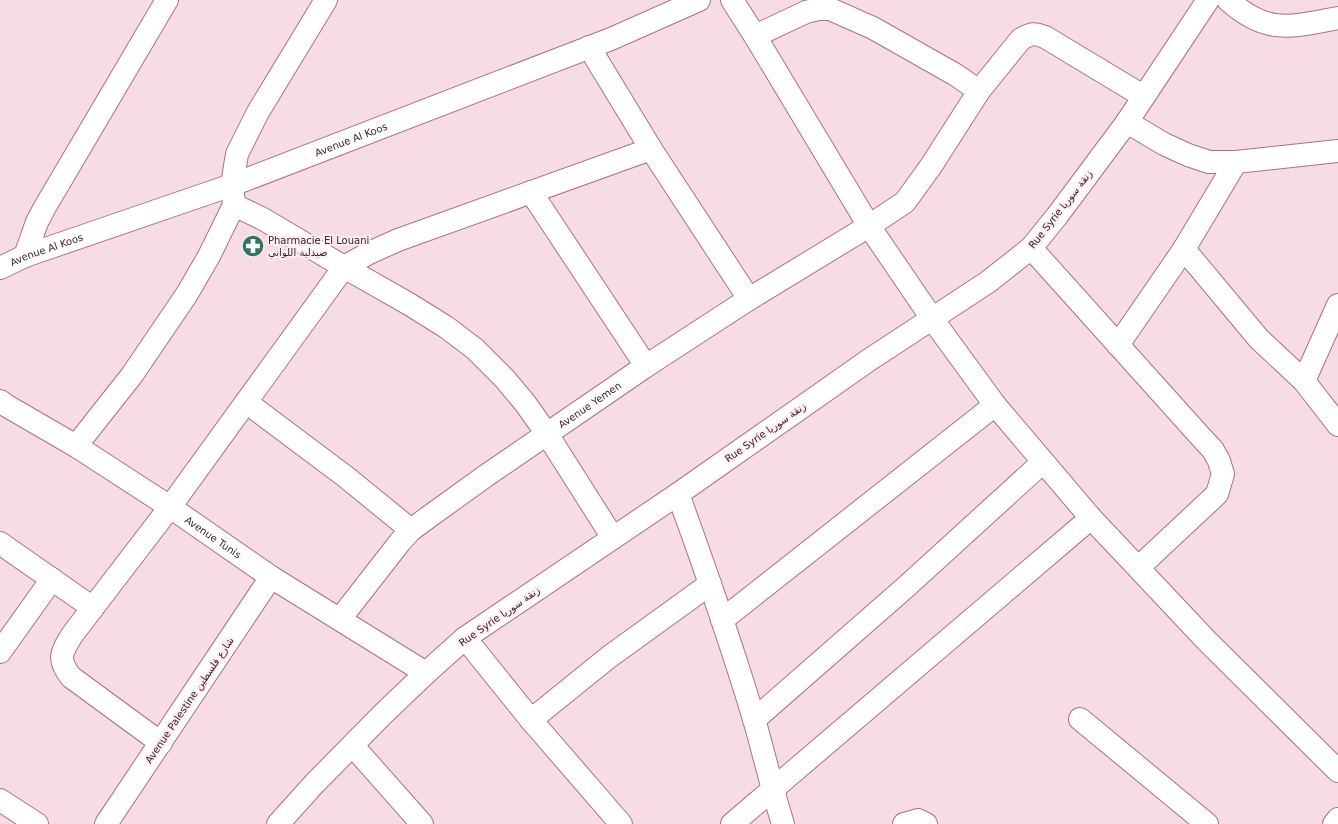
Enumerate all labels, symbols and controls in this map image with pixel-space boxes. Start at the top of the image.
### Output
street label: Avenue Al Koos [313,121,389,159]
street label: Rue Syrie زنقة سوريا [1026,168,1094,251]
street label: Avenue Al Koos [8,232,84,268]
pharmacy icon: Pharmacie El Louani صيدلية اللواني [240,233,266,259]
place label: Pharmacie El Louani صيدلية اللواني [268,235,369,259]
street label: Avenue Yemen [556,380,623,430]
street label: Rue Syrie زنقة سوريا [723,400,808,464]
street label: Avenue Tunis [183,514,243,561]
street label: Rue Syrie زنقة سوريا [457,584,542,648]
street label: Avenue Palestine شارع فلسطين [143,635,237,766]

